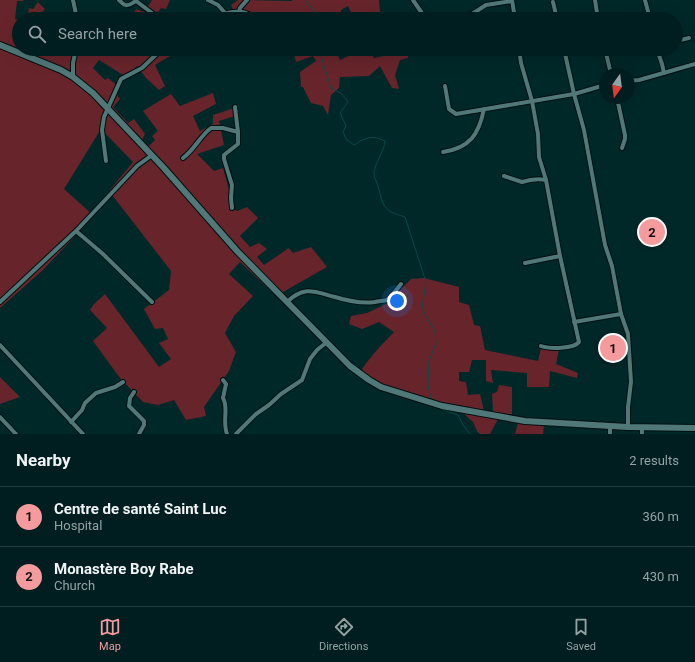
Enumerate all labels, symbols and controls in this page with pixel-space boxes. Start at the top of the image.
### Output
search box [12,12,683,56]
icon: search [26,23,48,45]
text: Search here [58,25,137,43]
north arrow [599,68,635,104]
pin: 2 [639,217,665,247]
your location [387,291,407,311]
pin: 1 [600,333,626,363]
text: Nearby [16,450,71,470]
text: 2 results [629,453,679,468]
text: Centre de santé Saint Luc [54,500,227,518]
text: 1 [25,509,33,524]
text: 360 m [642,509,679,524]
text: Hospital [54,518,102,533]
text: Monastère Boy Rabe [54,560,193,578]
text: 2 [25,569,33,584]
text: 430 m [642,569,679,584]
text: Church [54,578,95,593]
tab: Map [99,616,121,653]
tab: Directions [319,616,368,653]
tab: Saved [566,616,596,653]

